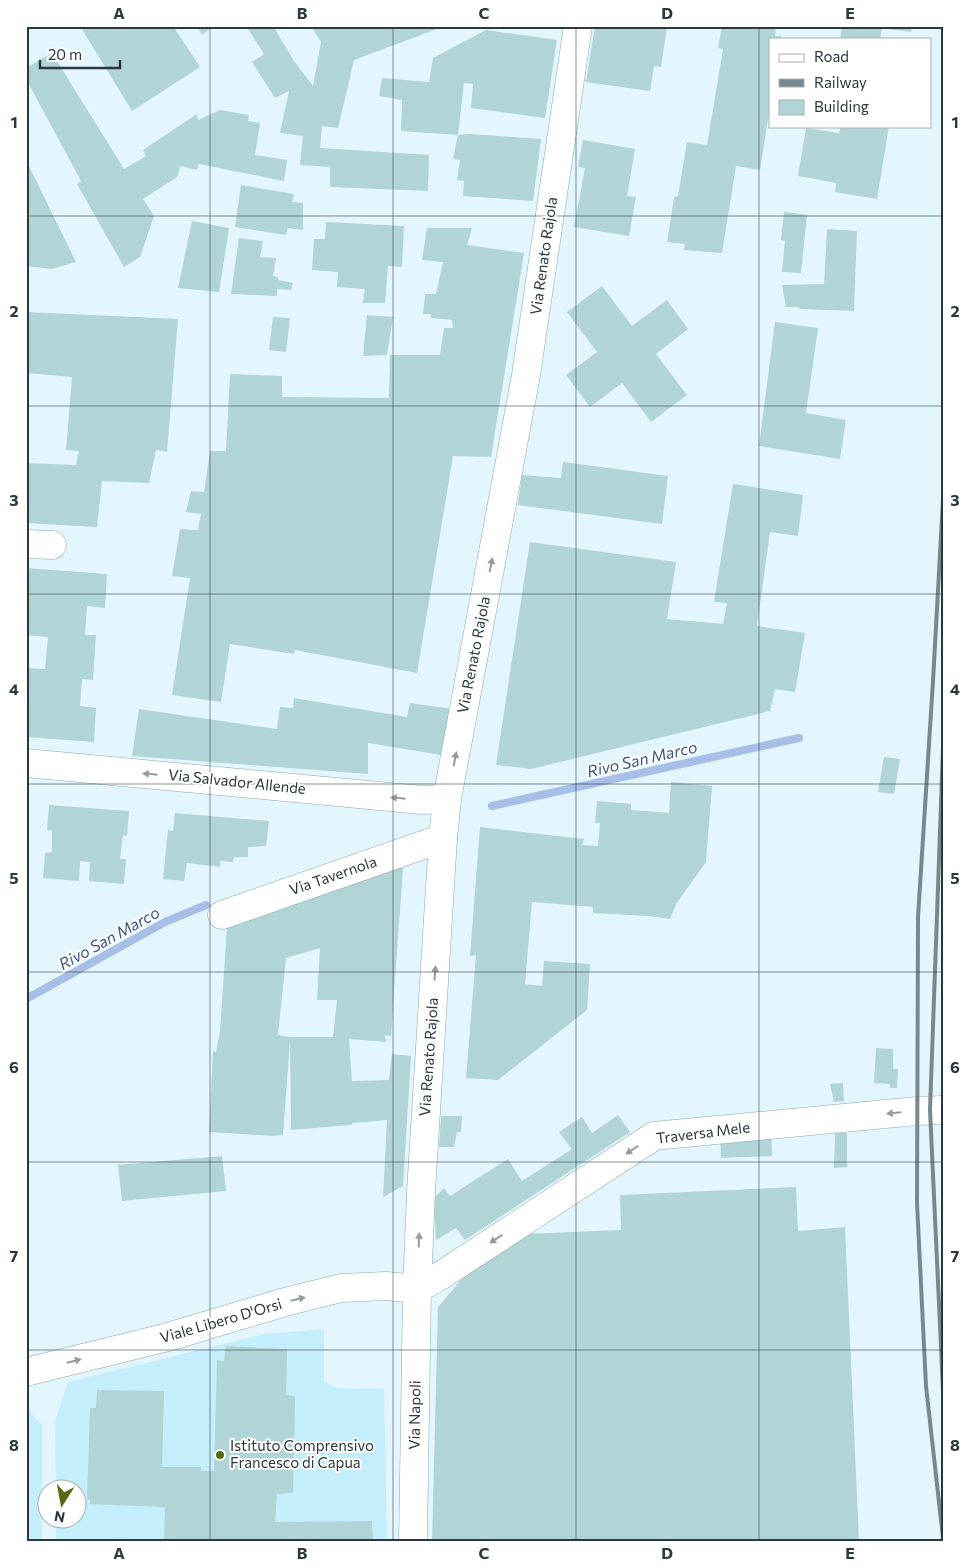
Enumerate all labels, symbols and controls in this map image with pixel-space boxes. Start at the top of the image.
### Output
text: A [113,3,125,22]
text: B [297,3,308,22]
text: C [479,3,490,22]
text: D [661,3,673,22]
text: E [845,3,855,22]
scale bar [40,38,120,70]
legend [769,38,932,128]
text: 20 m [48,45,82,63]
text: Road [814,47,849,65]
text: Railway [814,73,867,91]
text: Building [814,97,869,115]
text: 1 [10,112,18,131]
text: 1 [951,112,959,131]
street label: Via Renato Rajola [526,196,560,316]
text: 2 [9,301,19,320]
text: 2 [950,301,960,320]
text: 3 [9,490,19,509]
text: 3 [950,490,960,509]
one-way arrow [487,557,495,572]
street label: Via Renato Rajola [453,595,493,715]
text: 4 [9,679,19,698]
text: 4 [950,679,960,698]
water label: Rivo San Marco [585,737,699,780]
one-way arrow [451,751,459,767]
street label: Via Salvador Allende [167,765,307,797]
one-way arrow [141,770,157,778]
one-way arrow [390,794,406,802]
street label: Via Tavernola [287,852,379,898]
text: 5 [9,868,19,887]
text: 5 [950,868,960,887]
water label: Rivo San Marco [55,902,163,973]
one-way arrow [431,964,439,980]
street label: Via Renato Rajola [415,997,441,1117]
text: 6 [9,1057,19,1076]
text: 6 [950,1057,960,1076]
one-way arrow [886,1109,902,1117]
street label: Traversa Mele [655,1117,751,1147]
one-way arrow [625,1146,639,1155]
one-way arrow [416,1232,424,1248]
one-way arrow [489,1235,503,1244]
text: 7 [10,1246,19,1265]
text: 7 [951,1246,960,1265]
street label: Viale Libero D'Orsi [158,1294,284,1346]
one-way arrow [290,1295,305,1303]
one-way arrow [66,1357,81,1365]
street label: Via Napoli [404,1380,424,1450]
text: 8 [9,1435,19,1454]
text: 8 [950,1435,960,1454]
place label: Istituto Comprensivo Francesco di Capua [230,1436,374,1471]
marker: Istituto Comprensivo Francesco di Capua [214,1449,226,1461]
north arrow [38,1480,88,1530]
text: N [53,1508,66,1527]
text: A [113,1543,125,1562]
text: B [297,1543,308,1562]
text: C [479,1543,490,1562]
text: D [661,1543,673,1562]
text: E [845,1543,855,1562]

